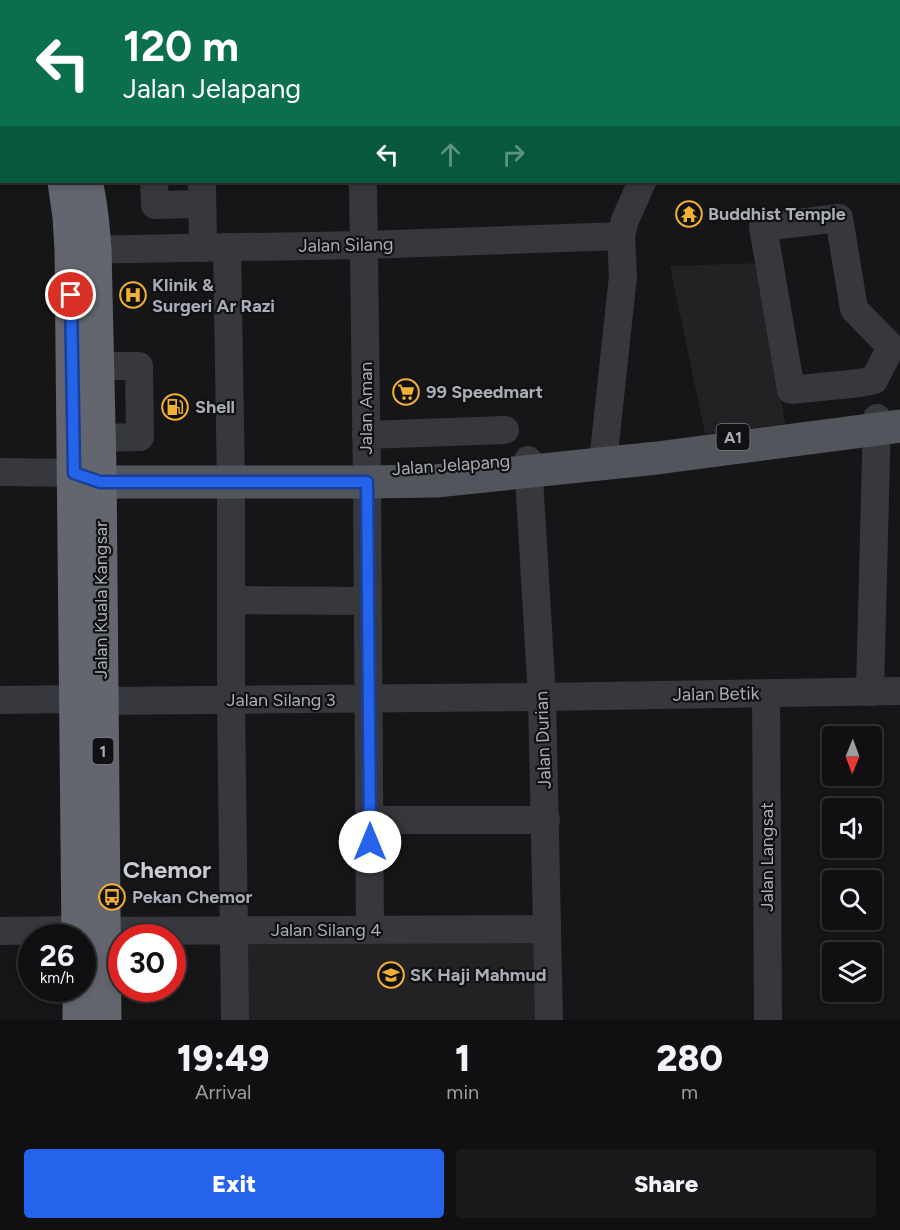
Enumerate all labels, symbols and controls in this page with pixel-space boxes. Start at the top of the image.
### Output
text: 120 m [123,21,239,72]
icon: left [24,24,102,102]
text: Jalan Jelapang [123,72,301,105]
icon: left [371,138,404,171]
icon: ahead [434,138,467,171]
icon: right [497,138,530,171]
temple icon: Buddhist Temple [674,199,704,229]
place label: Buddhist Temple [708,203,846,225]
street label: Jalan Silang [298,233,394,257]
pin [45,269,96,320]
place label: Klinik & Surgeri Ar Razi [152,274,275,317]
icon: arrive [54,278,87,311]
hospital icon: Klinik & Surgeri Ar Razi [118,280,148,310]
street label: Jalan Aman [355,362,377,454]
supermarket icon: 99 Speedmart [391,377,421,407]
place label: 99 Speedmart [426,381,543,403]
fuel station icon: Shell [160,392,190,422]
place label: Shell [195,396,235,418]
road number: A1 [716,424,750,450]
street label: Jalan Jelapang [391,450,511,480]
street label: Jalan Kuala Kangsar [90,521,112,679]
street label: Jalan Betik [673,682,760,706]
street label: Jalan Silang 3 [226,689,336,711]
street label: Jalan Durian [530,691,556,789]
north arrow [822,726,882,786]
map controls [822,726,882,1002]
road number: 1 [92,738,114,764]
button: sound [822,798,882,858]
street label: Jalan Langsat [756,802,778,912]
position arrow [338,810,402,874]
district label: Chemor [123,855,211,884]
button: search [822,870,882,930]
bus stop icon: Pekan Chemor [97,882,127,912]
place label: Pekan Chemor [132,886,252,908]
street label: Jalan Silang 4 [271,919,381,941]
speed limit sign: 30 [108,924,186,1002]
text: 26 [40,937,74,974]
button: layers [822,942,882,1002]
school or university icon: SK Haji Mahmud [376,960,406,990]
place label: SK Haji Mahmud [410,964,546,986]
text: km/h [40,969,74,987]
text: 19:49 [177,1037,269,1080]
text: 1 [455,1037,470,1080]
text: 280 [656,1037,723,1080]
text: Arrival [195,1080,251,1104]
text: min [446,1080,479,1104]
text: m [681,1080,698,1104]
button: Exit [24,1149,444,1218]
button: Share [456,1149,876,1218]

